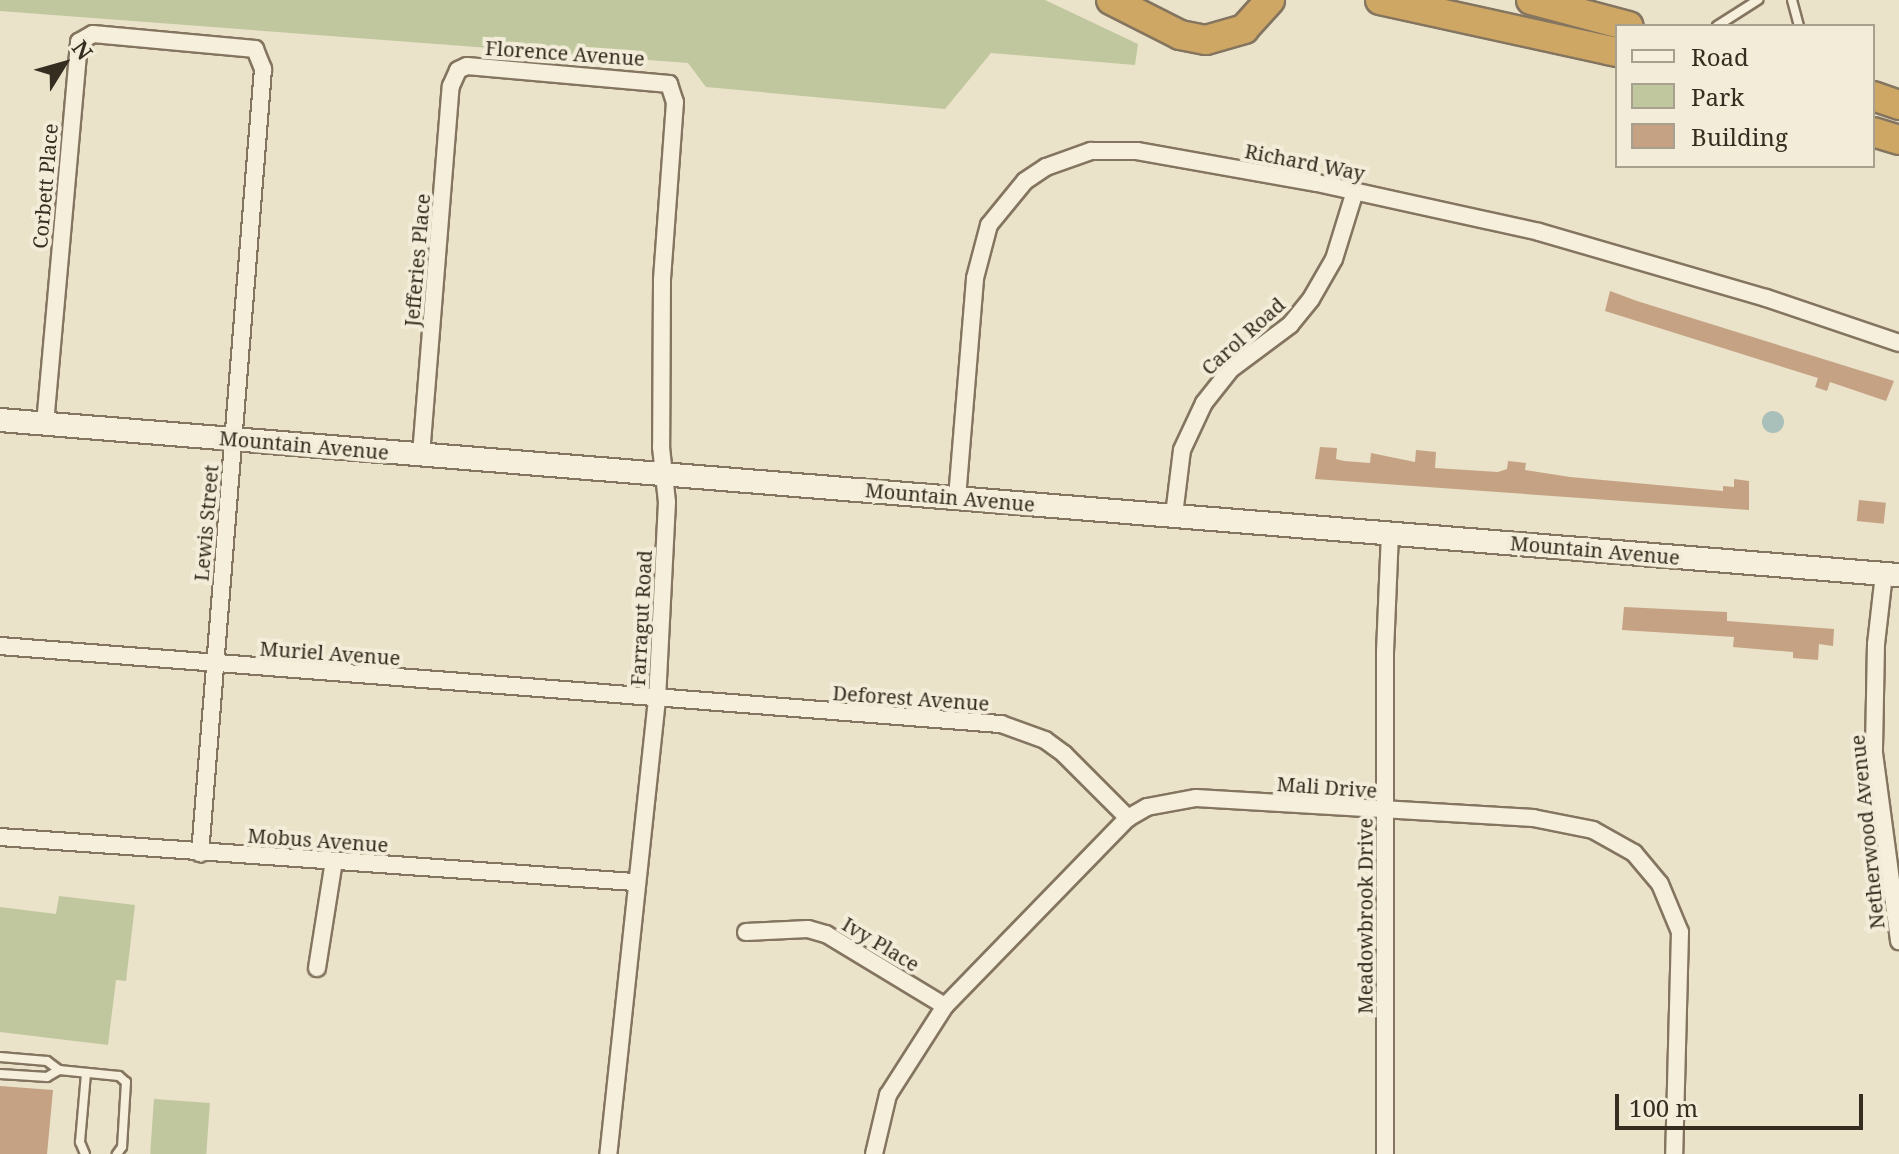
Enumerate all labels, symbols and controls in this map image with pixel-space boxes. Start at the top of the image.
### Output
north arrow [24,24,104,104]
legend [1615,24,1875,168]
text: N [66,34,100,66]
street label: Florence Avenue [484,35,646,71]
text: Road [1691,40,1749,73]
text: Park [1691,80,1744,113]
text: Building [1691,120,1788,153]
street label: Corbett Place [28,122,62,250]
street label: Richard Way [1243,139,1367,185]
street label: Jefferies Place [399,192,435,328]
street label: Carol Road [1196,292,1290,380]
street label: Mountain Avenue [218,426,390,464]
street label: Lewis Street [189,464,223,582]
street label: Mountain Avenue [864,478,1036,516]
street label: Mountain Avenue [1509,531,1681,569]
street label: Farragut Road [625,550,657,686]
street label: Muriel Avenue [259,636,401,670]
street label: Deforest Avenue [832,681,990,715]
street label: Netherwood Avenue [1845,734,1889,930]
street label: Mali Drive [1276,772,1378,802]
street label: Meadowbrook Drive [1353,818,1377,1014]
street label: Mobus Avenue [247,823,389,857]
street label: Ivy Place [838,912,924,976]
scale bar [1619,1078,1867,1128]
text: 100 m [1629,1091,1698,1124]

